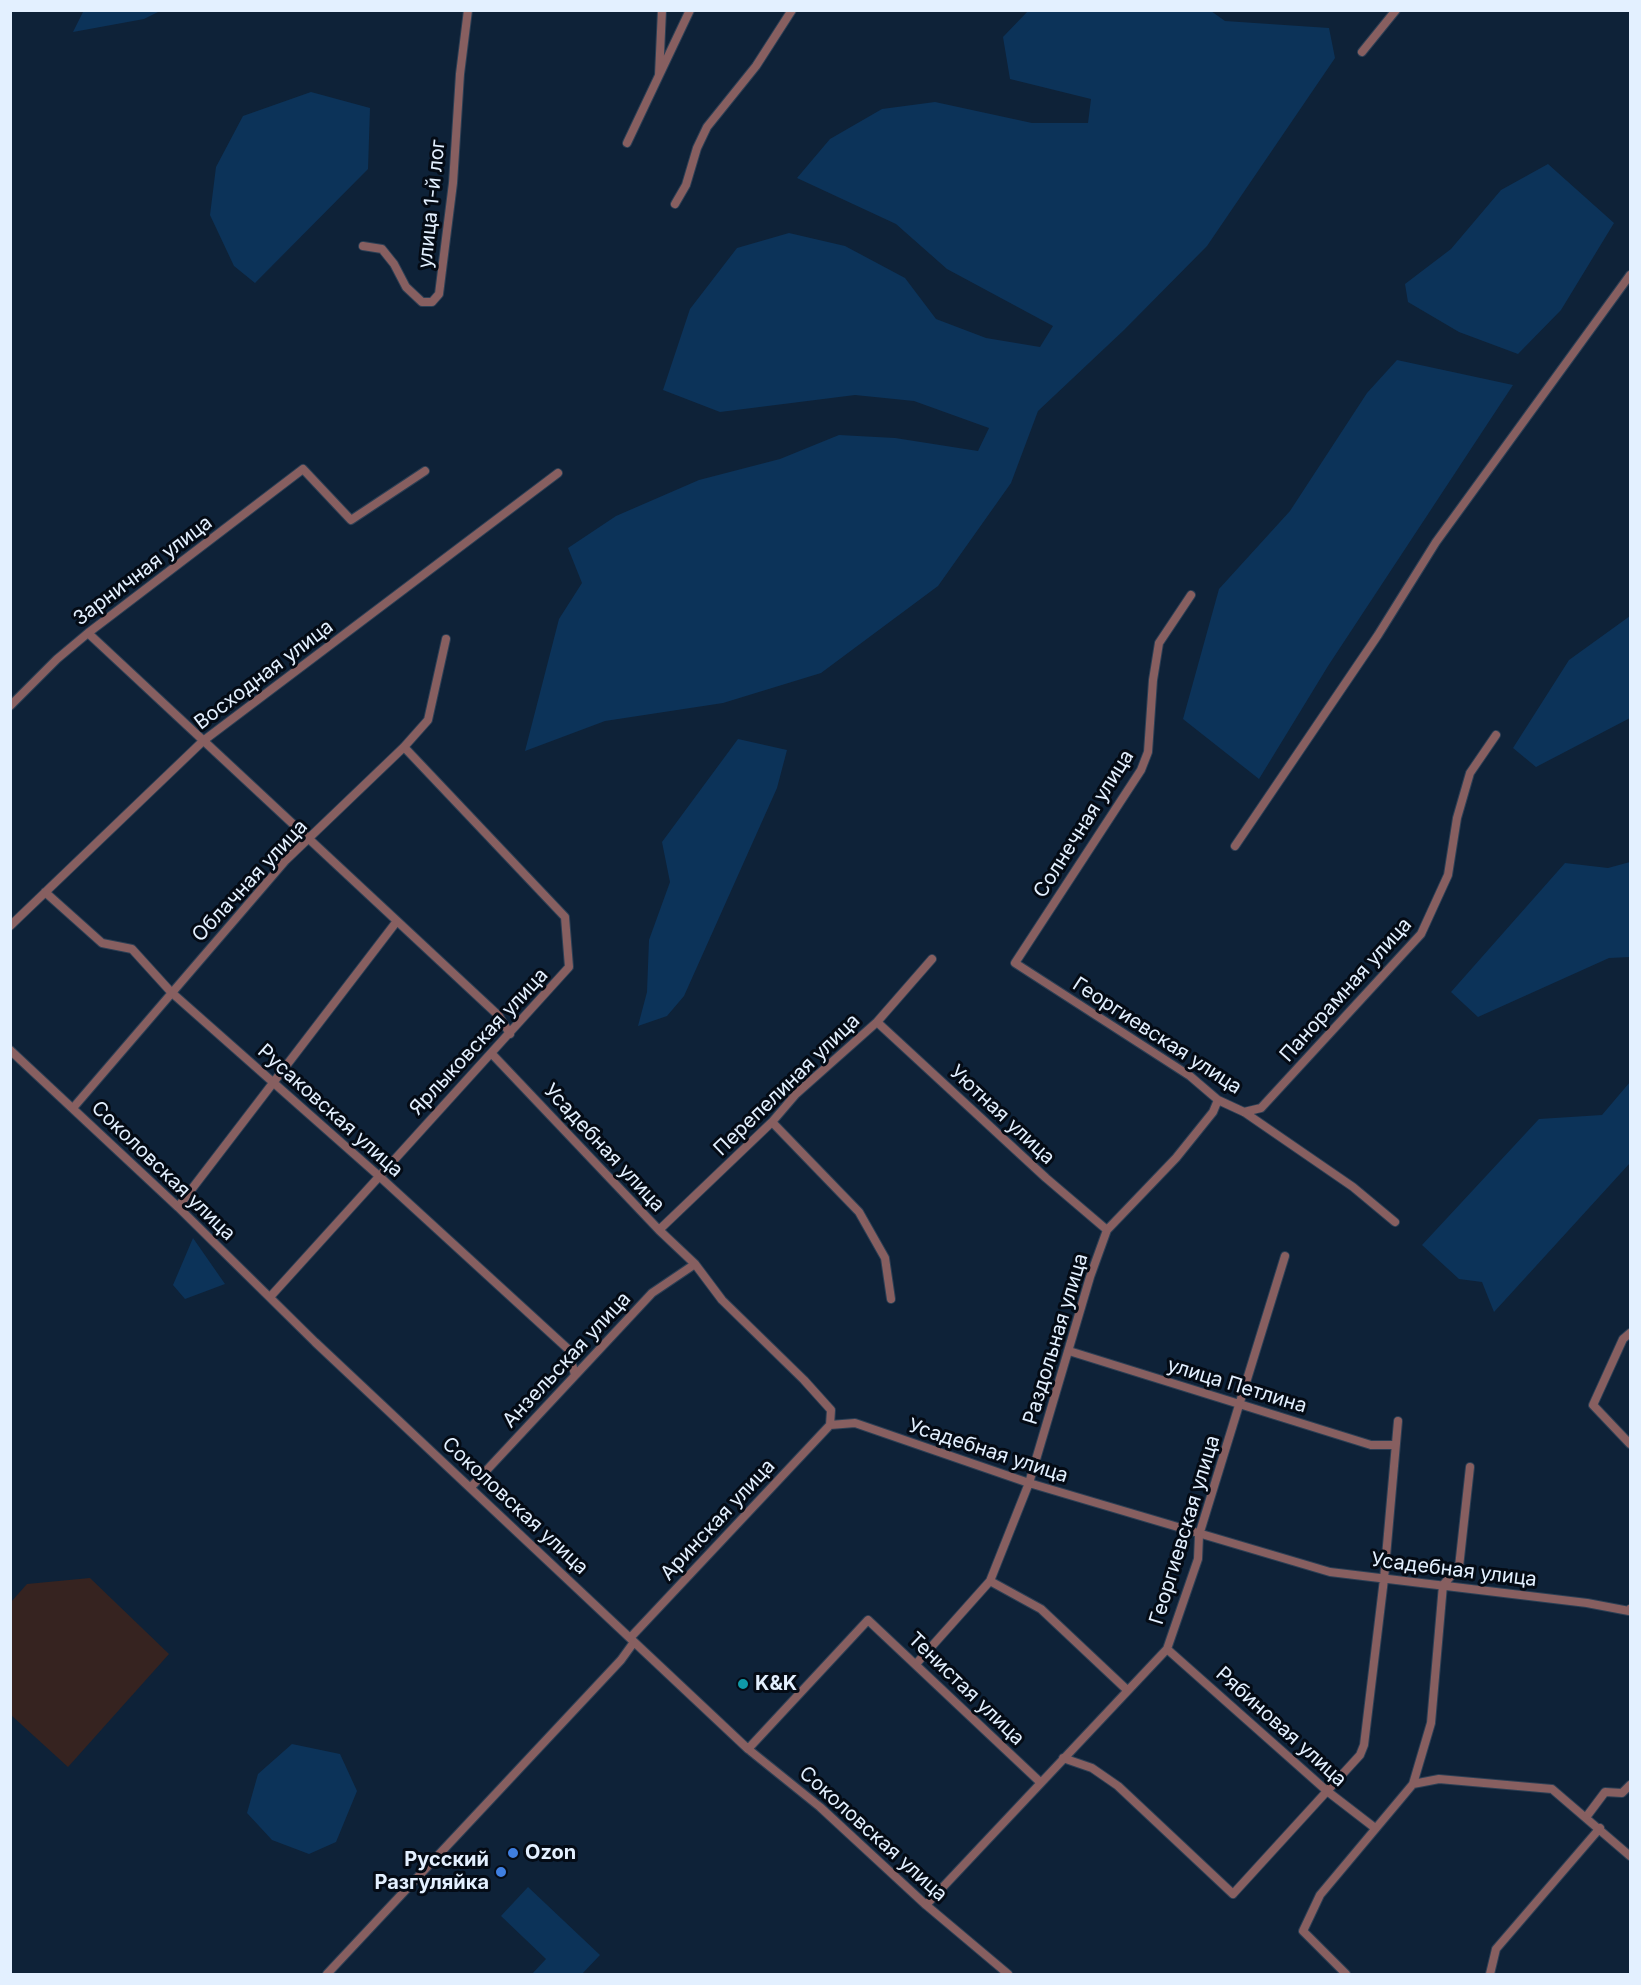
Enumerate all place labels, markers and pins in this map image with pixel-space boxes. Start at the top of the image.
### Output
place label: K&K [755,1672,797,1696]
marker: K&K [736,1677,750,1691]
place label: Ozon [525,1841,576,1865]
marker: Ozon [506,1846,520,1860]
place label: Русский Разгуляйка [374,1848,489,1895]
marker: Русский Разгуляйка [494,1865,508,1879]

